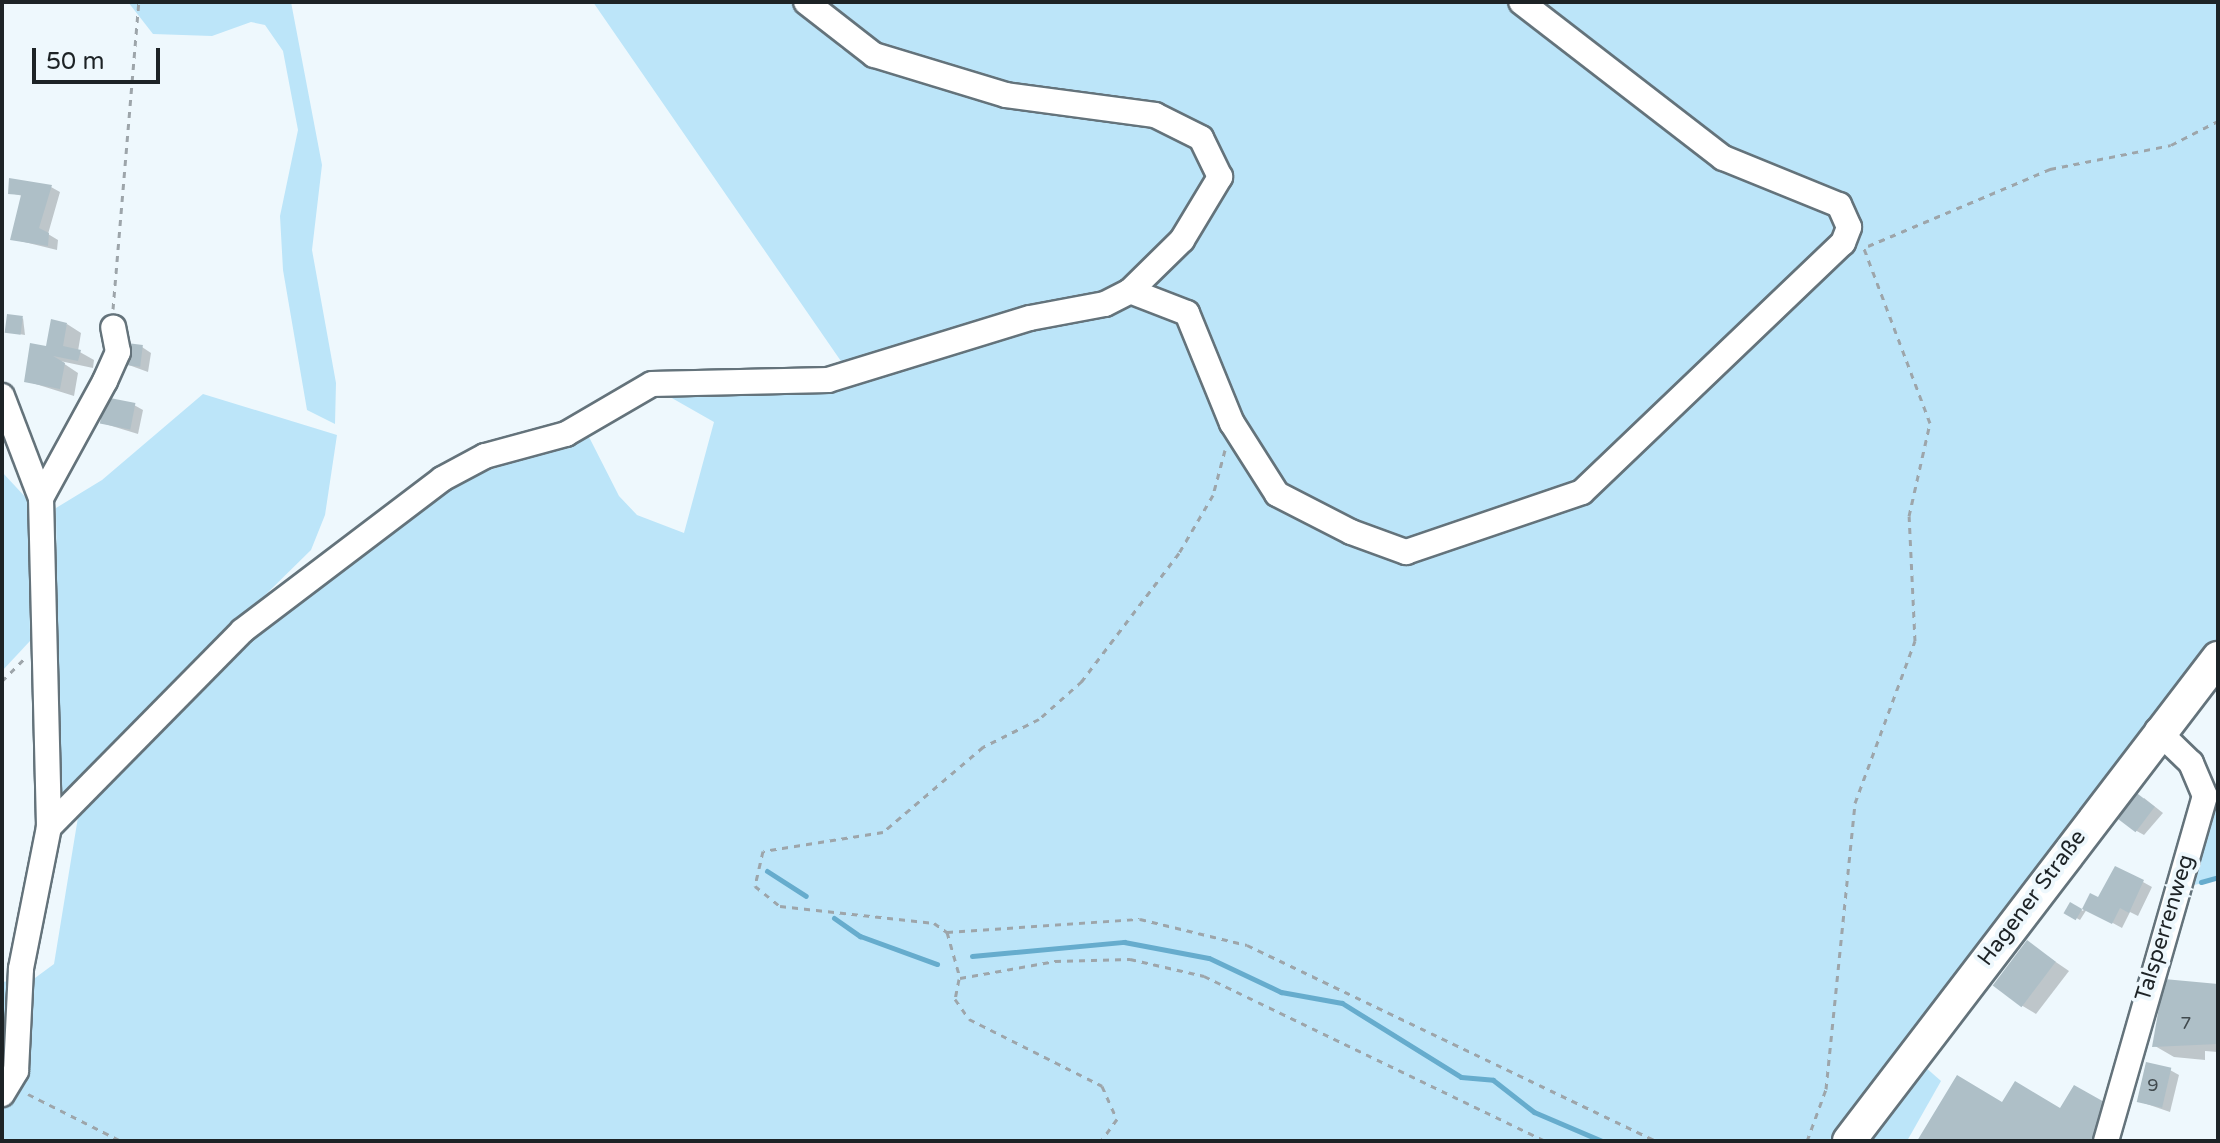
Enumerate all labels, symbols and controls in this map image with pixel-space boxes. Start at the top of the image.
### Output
scale bar [36,32,164,82]
text: 50 m [46,47,104,76]
street label: Hagener Straße [1972,825,2092,971]
street label: Talsperrenweg [2130,851,2200,1005]
house number: 7 [2180,1012,2192,1034]
house number: 9 [2147,1074,2159,1096]

